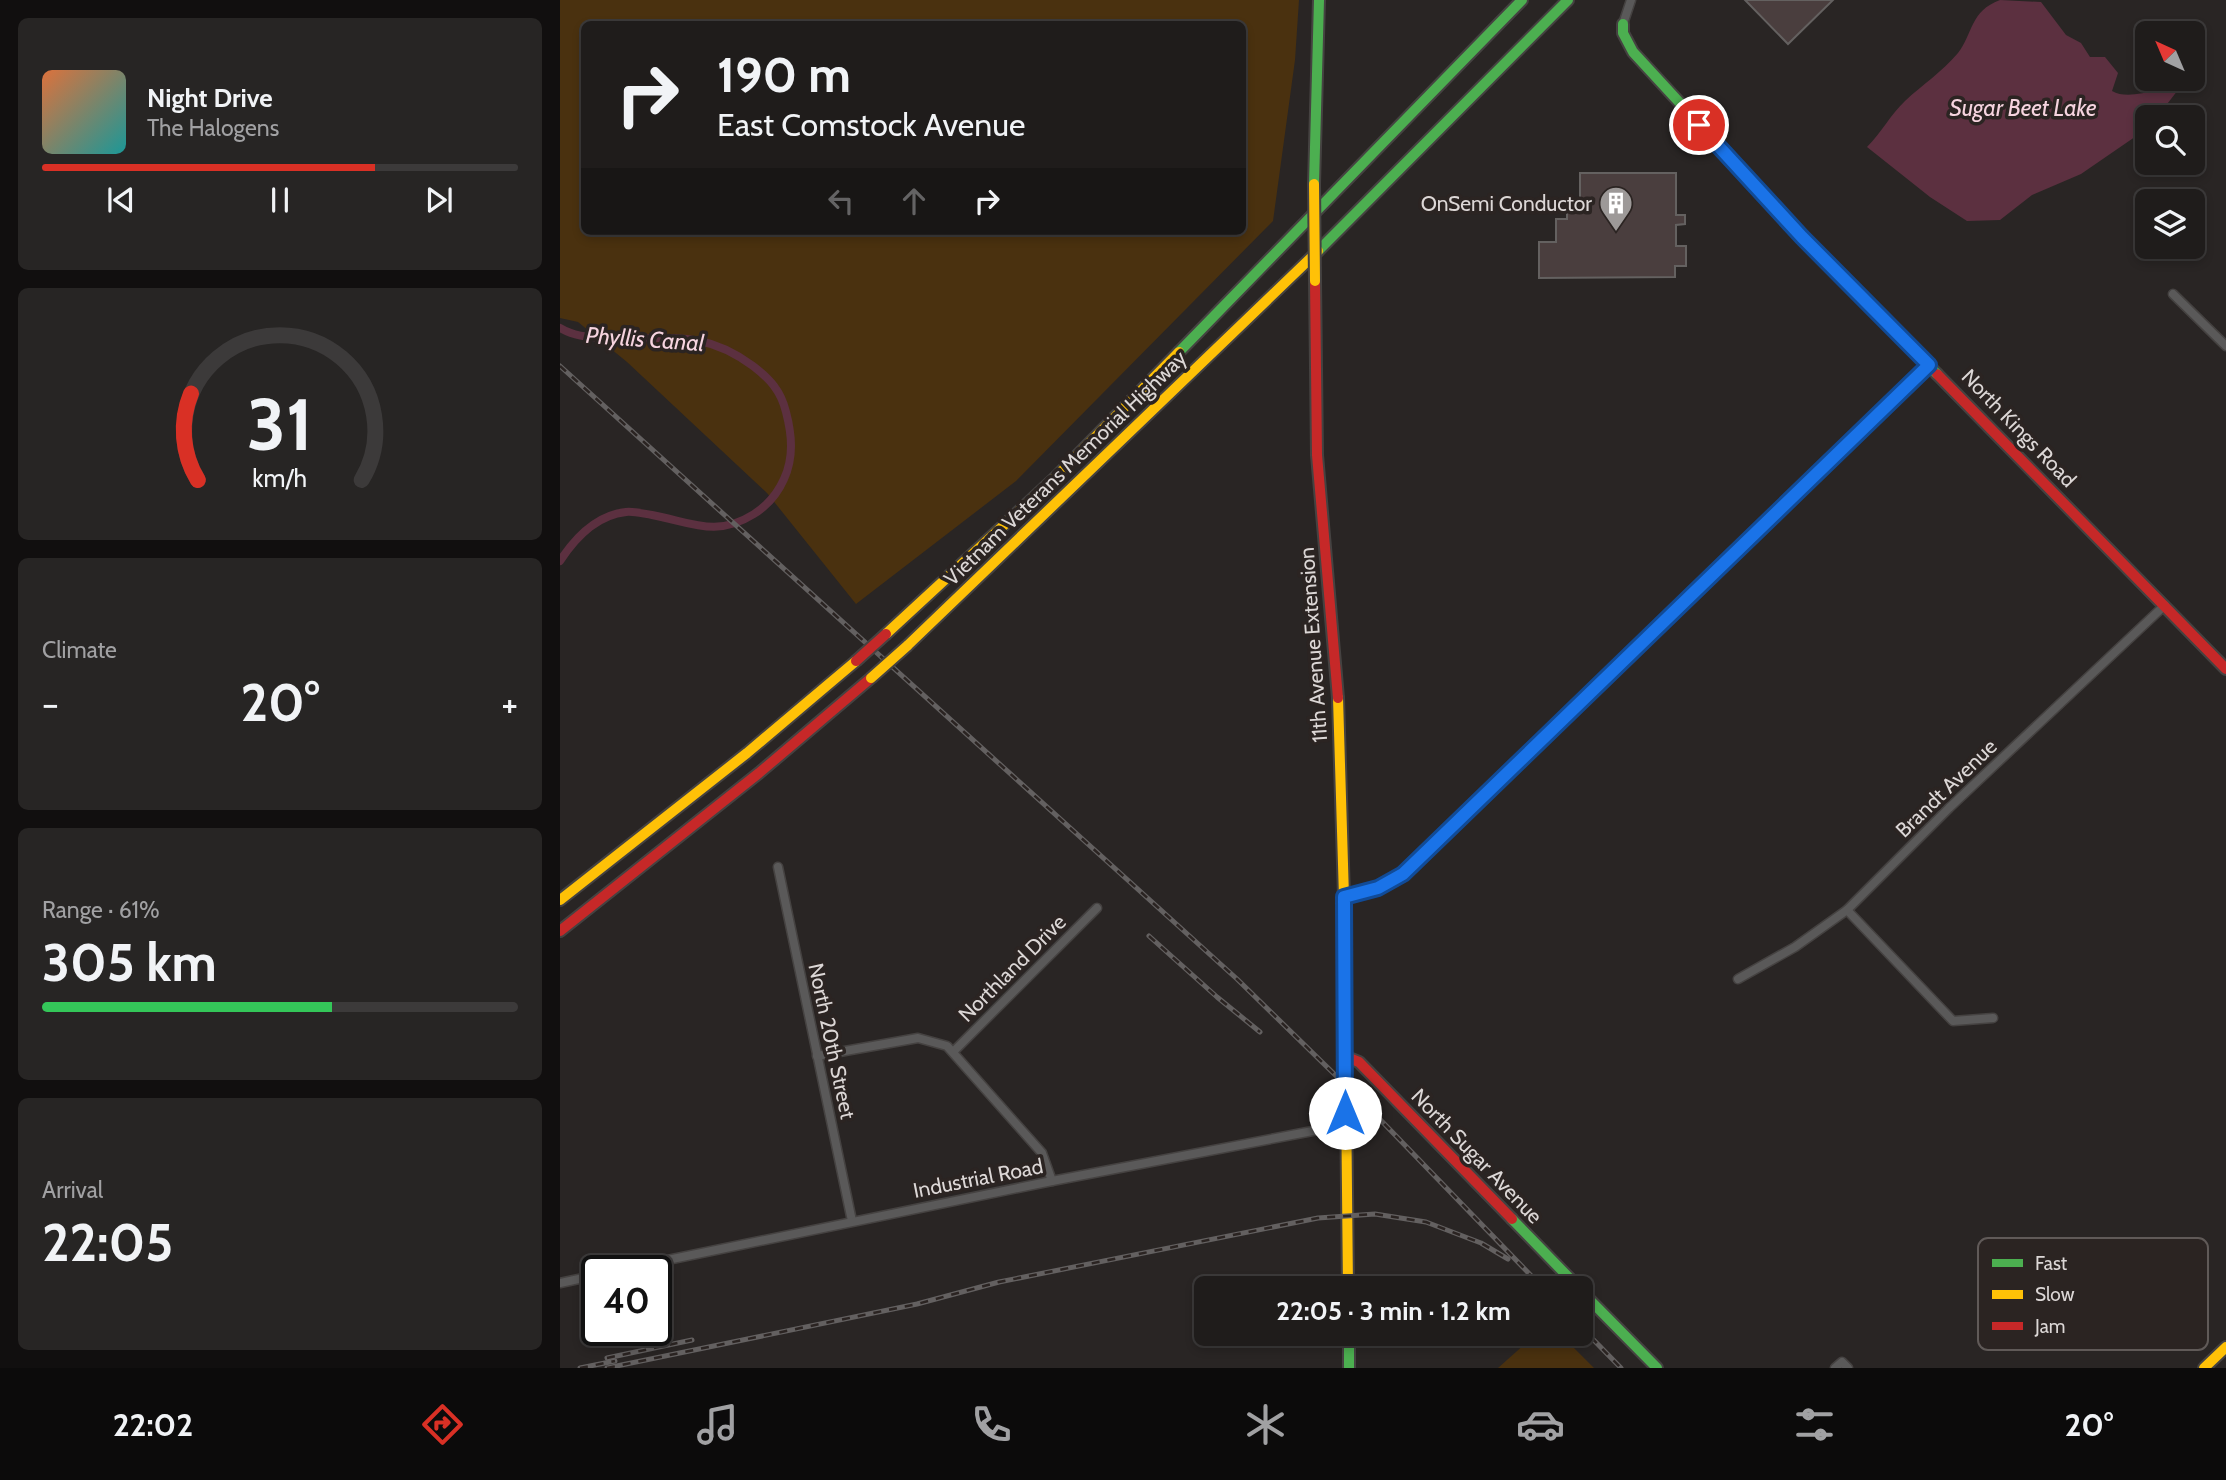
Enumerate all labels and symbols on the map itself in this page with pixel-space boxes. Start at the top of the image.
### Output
north arrow [2135,21,2205,91]
water label: Sugar Beet Lake [1949,94,2097,122]
pin [1669,95,1729,155]
building icon: OnSemi Conductor [1597,184,1635,233]
place label: OnSemi Conductor [1421,191,1592,216]
water label: Phyllis Canal [585,321,706,357]
street label: Vietnam Veterans Memorial Highway [939,345,1192,591]
street label: North Kings Road [1957,364,2081,492]
street label: 11th Avenue Extension [1294,547,1332,743]
street label: Brandt Avenue [1890,733,2002,842]
street label: Northland Drive [953,909,1071,1027]
street label: North 20th Street [803,961,861,1121]
position arrow [1308,1076,1382,1150]
street label: North Sugar Avenue [1406,1083,1548,1229]
street label: Industrial Road [911,1153,1045,1203]
legend [1978,1238,2208,1350]
text: Fast [2035,1252,2068,1275]
speed limit sign: 40 [581,1255,672,1346]
text: Slow [2035,1283,2075,1306]
text: Jam [2034,1315,2065,1338]

